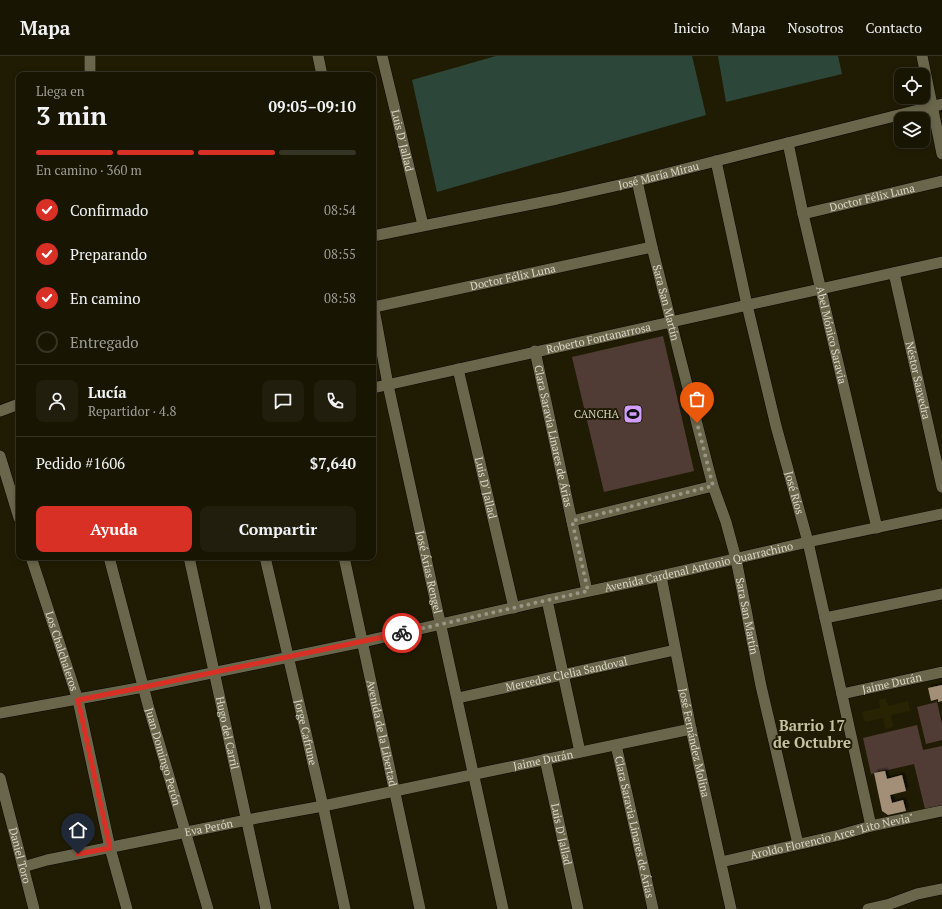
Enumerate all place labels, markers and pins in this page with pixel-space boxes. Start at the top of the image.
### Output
pin [680,382,714,423]
sports icon: CANCHA [622,403,644,425]
place label: CANCHA [574,407,619,421]
pin [61,813,95,854]

